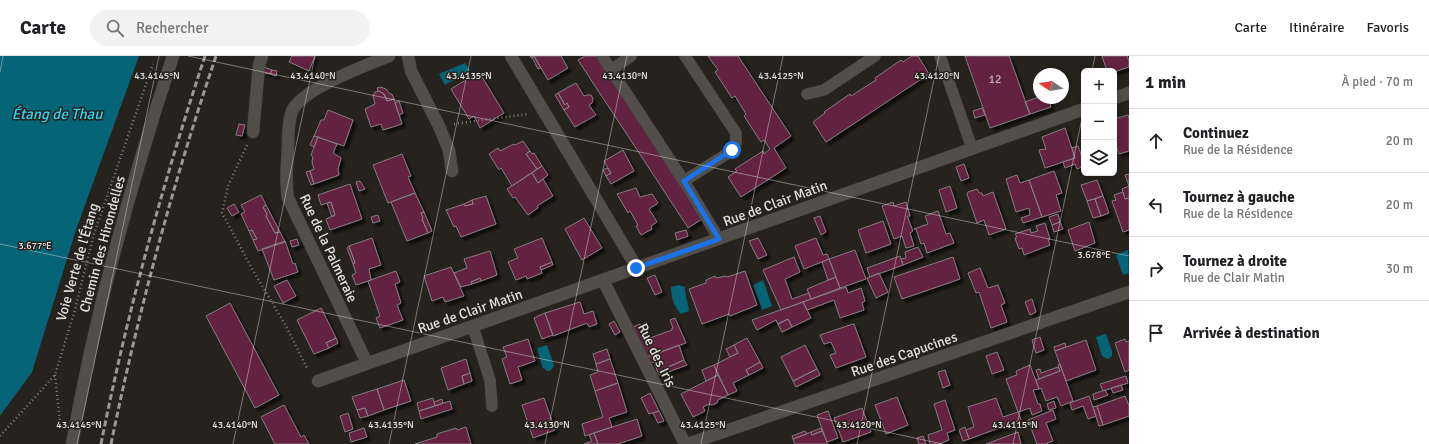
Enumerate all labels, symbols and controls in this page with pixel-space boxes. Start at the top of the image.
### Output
search box [90,10,370,46]
text: Carte [20,16,66,40]
icon: search [104,17,126,39]
text: Rechercher [136,19,209,37]
text: Carte [1234,19,1267,36]
text: Itinéraire [1289,19,1345,36]
text: Favoris [1367,19,1409,36]
north arrow [1033,68,1069,104]
map controls [1081,68,1117,176]
button: + [1081,68,1117,104]
text: 43.4145°N [134,70,180,82]
text: 43.4140°N [290,70,336,82]
text: 43.4135°N [446,70,492,82]
text: 43.4130°N [602,70,648,82]
text: 43.4125°N [758,70,804,82]
text: 43.4120°N [914,70,960,82]
house number: 12 [989,72,1001,87]
text: 1 min [1145,72,1186,93]
text: À pied · 70 m [1341,74,1413,90]
button: − [1081,104,1117,140]
water label: Étang de Thau [12,105,103,123]
text: Continuez [1183,124,1249,142]
icon: ahead [1145,130,1167,152]
text: 20 m [1386,133,1413,149]
button: layers [1081,140,1117,176]
route start [723,141,741,159]
text: Rue de la Résidence [1183,142,1293,158]
street label: Chemin des Hirondelles [76,174,129,314]
street label: Rue de Clair Matin [721,177,830,230]
text: Tournez à gauche [1183,188,1295,206]
street label: Rue de la Palmeraie [296,191,361,305]
icon: left [1145,194,1167,216]
text: 20 m [1386,197,1413,213]
street label: Voie Verte de l'Étang [52,201,102,323]
text: Rue de la Résidence [1183,206,1293,222]
text: 3.677°E [18,240,52,252]
text: 3.678°E [1077,249,1111,261]
text: Tournez à droite [1183,252,1287,270]
icon: right [1145,258,1167,280]
route end [627,259,645,277]
text: 30 m [1386,261,1413,277]
text: Rue de Clair Matin [1183,270,1285,286]
street label: Rue de Clair Matin [416,286,525,337]
street label: Rue des Iris [634,321,679,390]
icon: arrive [1145,322,1167,344]
text: Arrivée à destination [1183,324,1320,342]
street label: Rue des Capucines [849,328,960,381]
text: 43.4145°N [56,419,102,431]
text: 43.4140°N [212,419,258,431]
text: 43.4135°N [368,419,414,431]
text: 43.4130°N [524,419,570,431]
text: 43.4125°N [680,419,726,431]
text: 43.4120°N [836,419,882,431]
text: 43.4115°N [992,419,1038,431]

